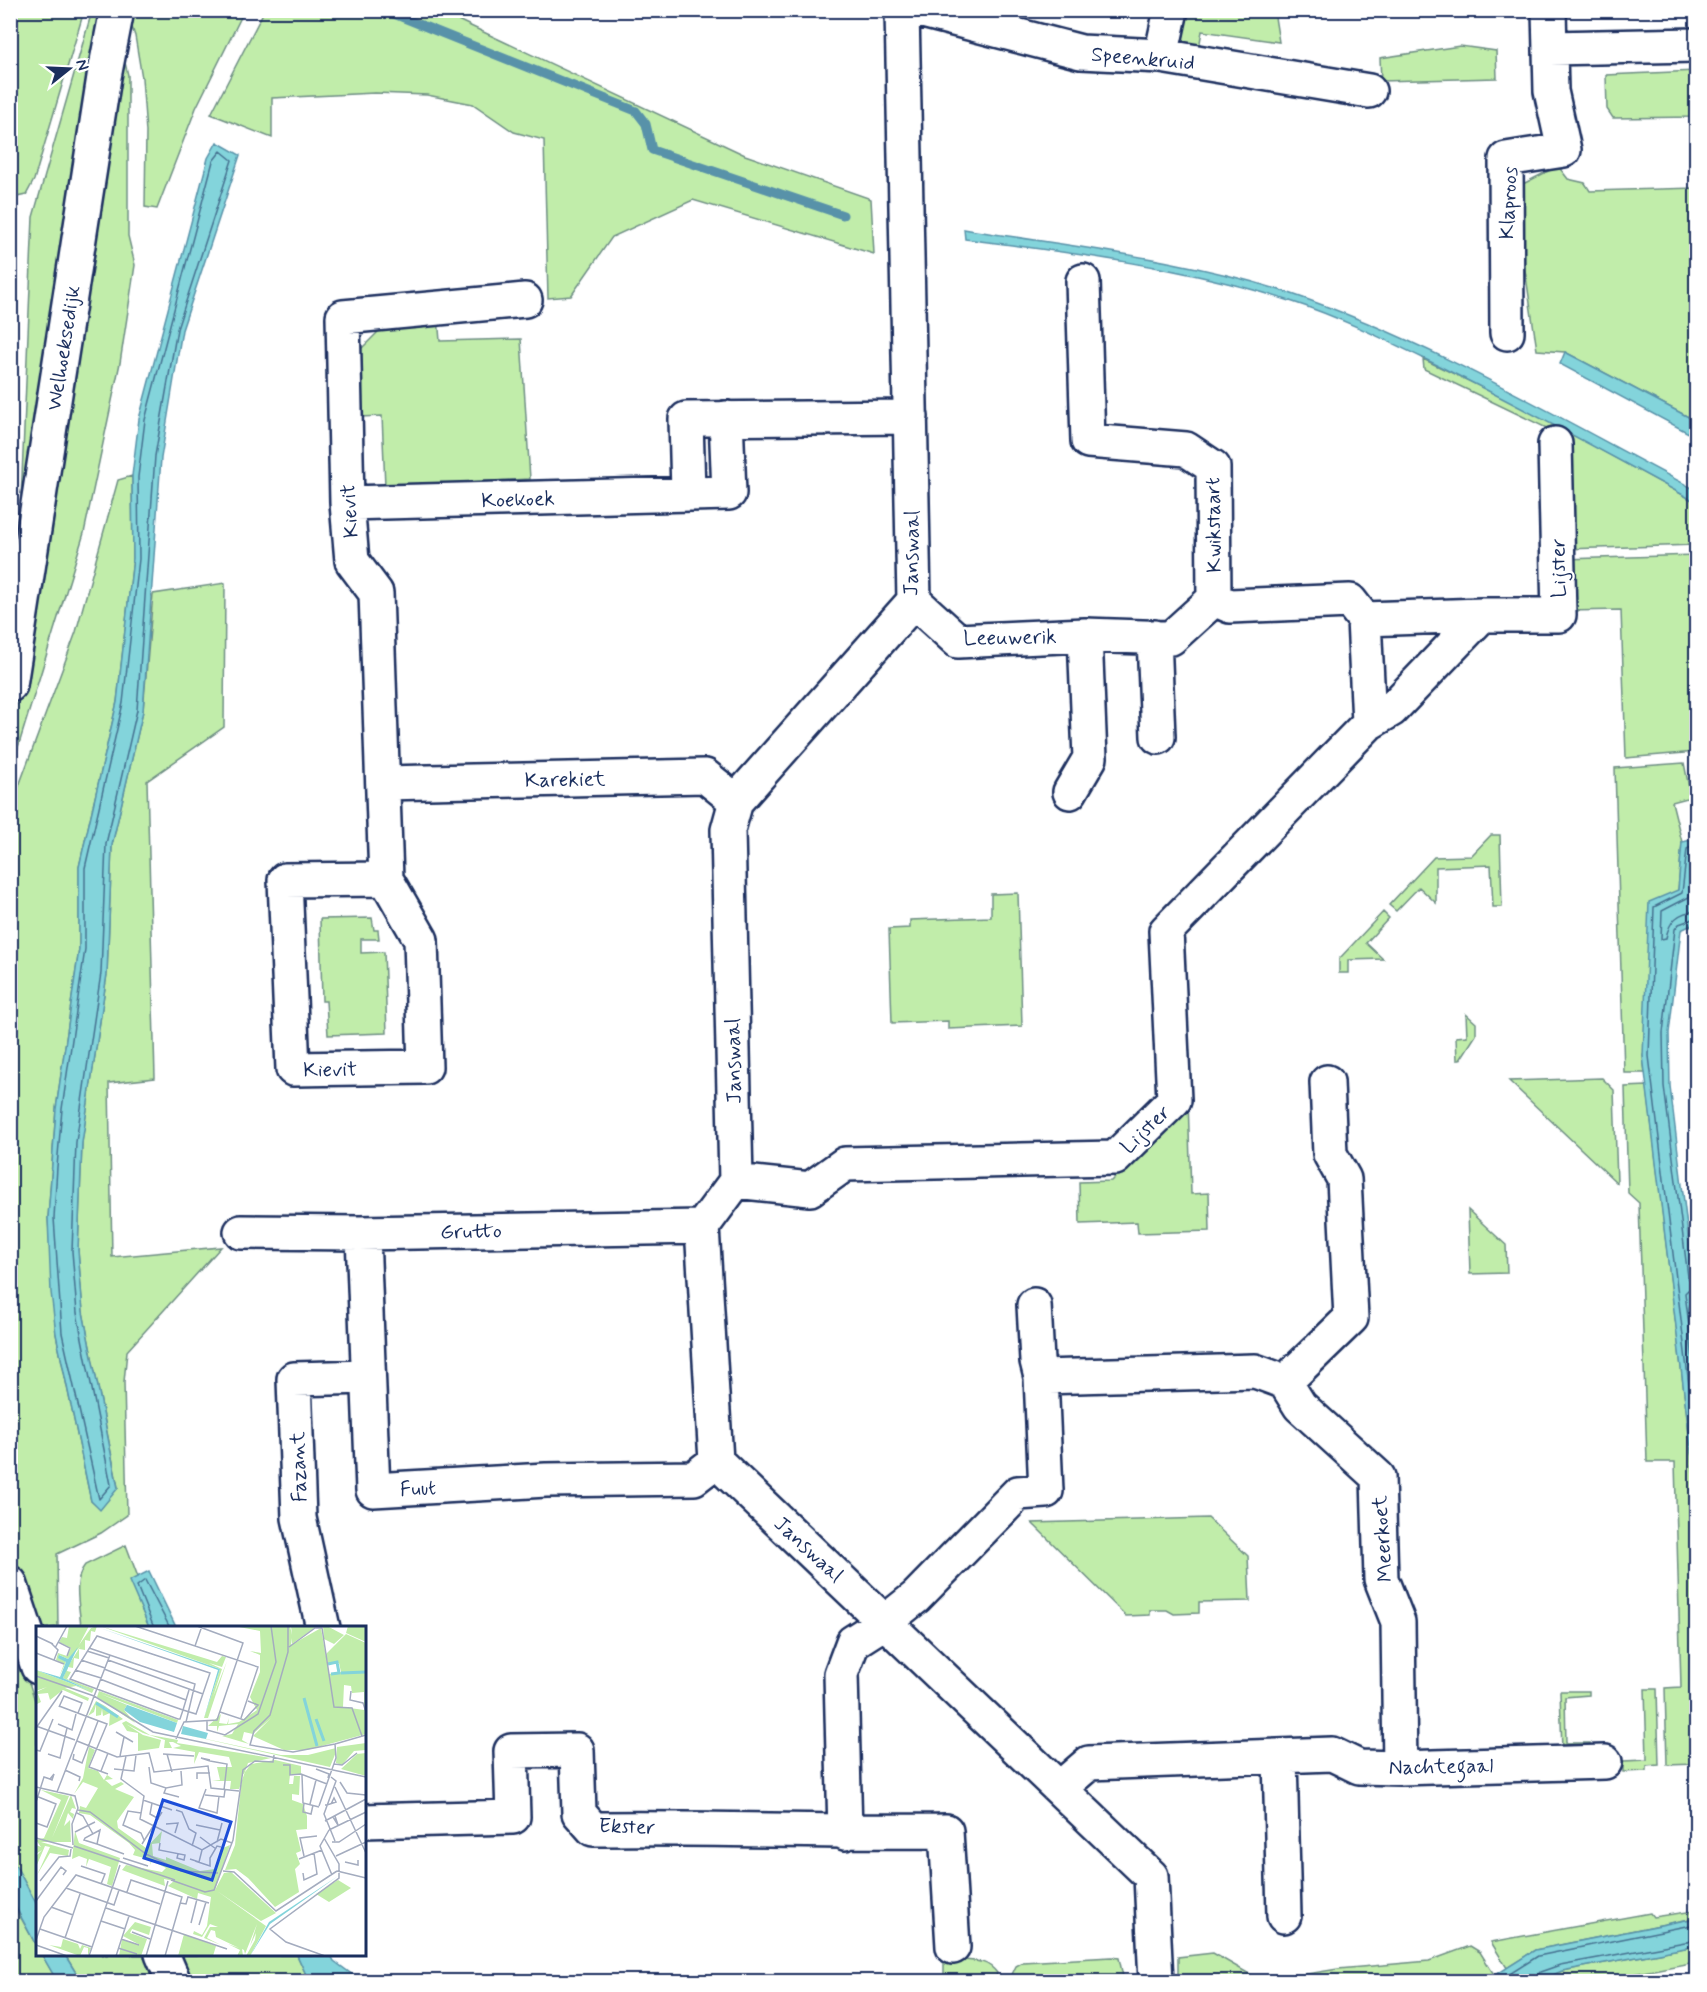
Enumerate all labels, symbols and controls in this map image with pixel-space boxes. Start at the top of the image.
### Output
north arrow [39,39,99,99]
street label: Speenkruid [1090,41,1196,77]
text: N [70,57,93,73]
street label: Klaproos [1493,166,1525,240]
street label: Welhoeksedijk [40,283,88,413]
street label: Kwikstaart [1199,477,1229,573]
street label: Kievit [334,483,366,539]
street label: Koekoek [481,485,555,515]
street label: Janswaal [897,510,927,596]
street label: Lijster [1544,538,1574,598]
street label: Leeuwerik [963,623,1057,653]
street label: Karekiet [524,765,606,795]
street label: Janswaal [719,1018,749,1104]
street label: Kievit [303,1056,357,1084]
street label: Lijster [1115,1099,1177,1160]
street label: Grutto [440,1217,502,1247]
street label: Fazant [284,1430,314,1503]
street label: Fuut [399,1474,437,1504]
street label: Meerkoet [1366,1494,1400,1583]
street label: Janswaal [767,1510,849,1589]
inset map [36,1626,366,1956]
street label: Nachtegaal [1389,1752,1494,1784]
street label: Ekster [598,1812,656,1842]

